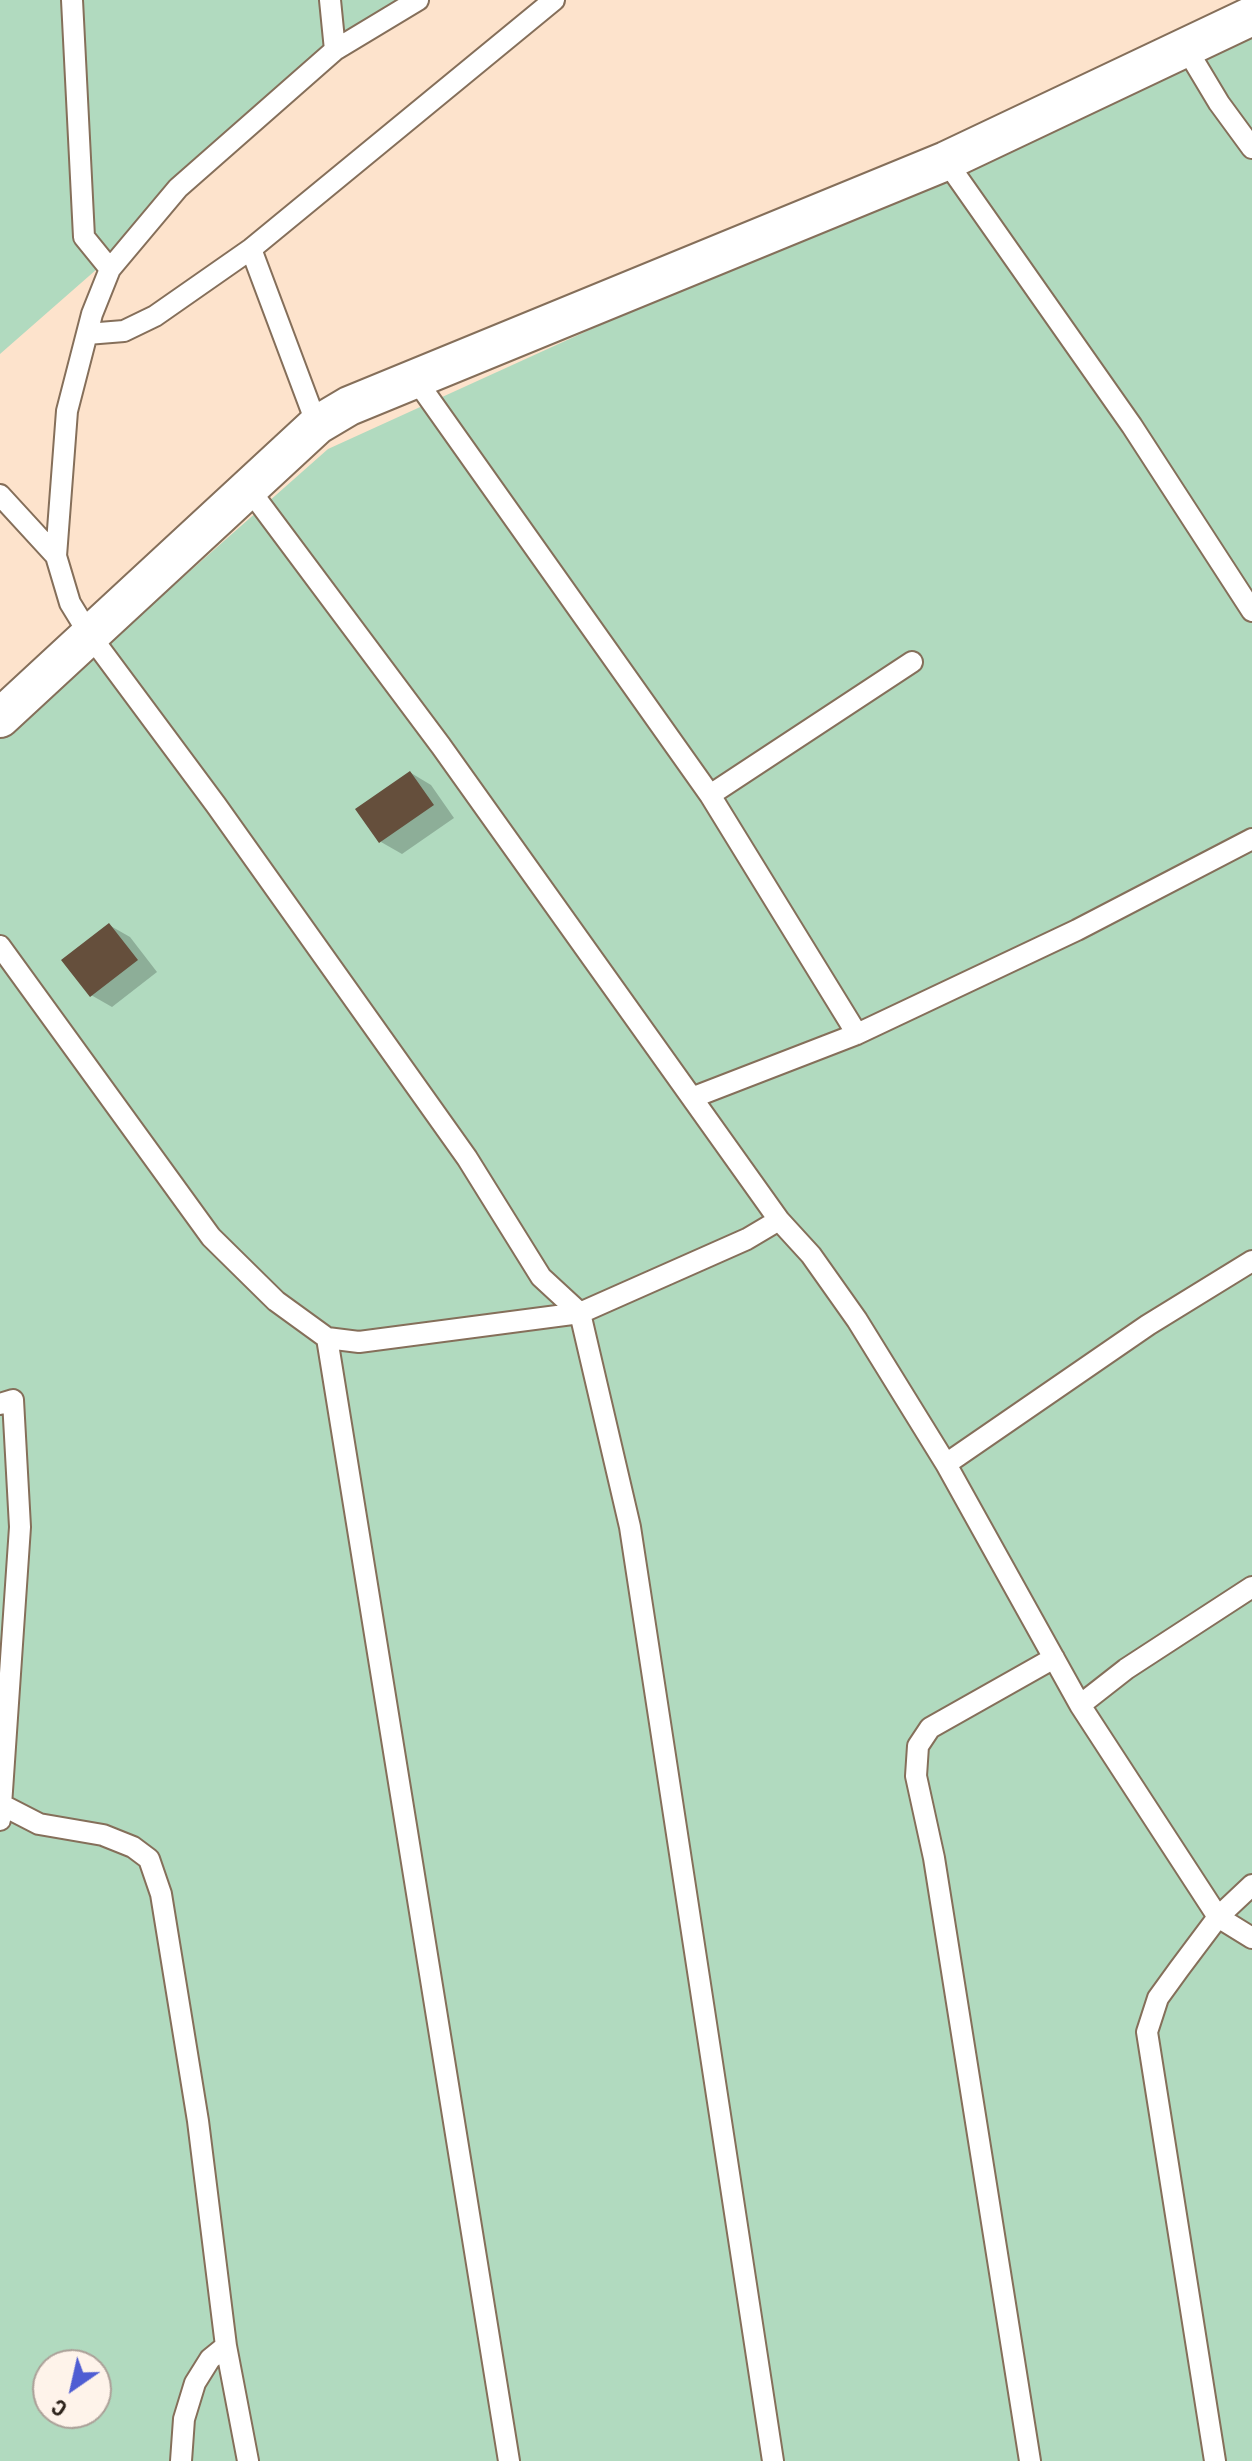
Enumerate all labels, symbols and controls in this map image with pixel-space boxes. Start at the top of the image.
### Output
north arrow [32,2349,112,2429]
text: С [47,2394,72,2422]

